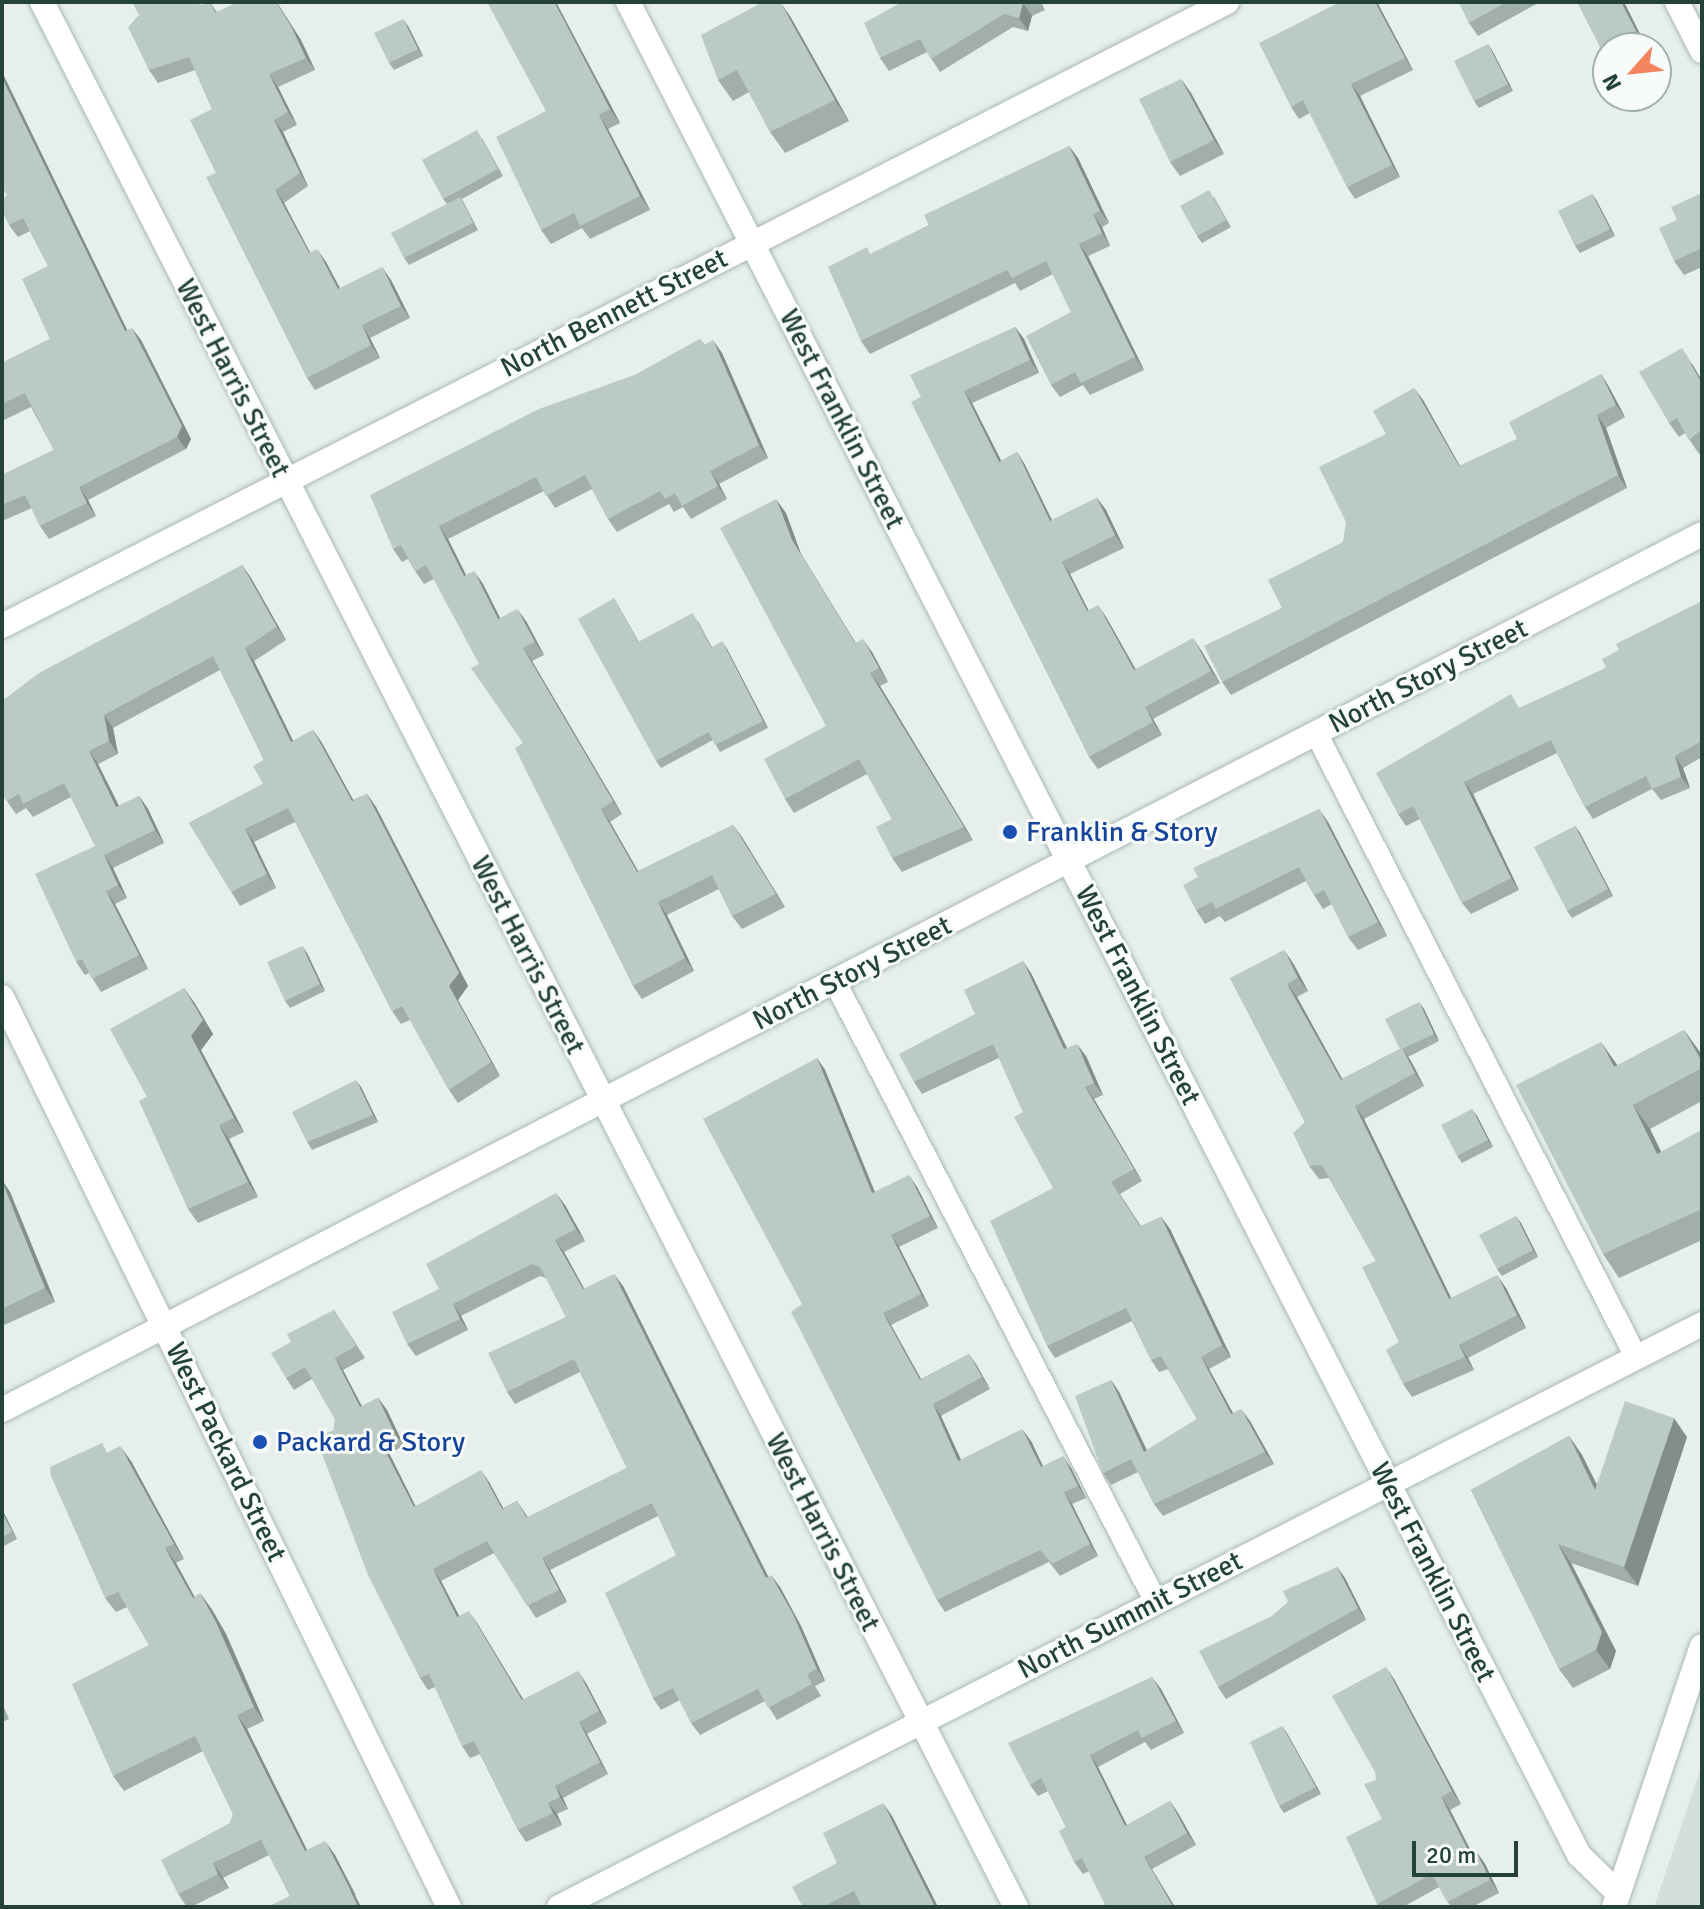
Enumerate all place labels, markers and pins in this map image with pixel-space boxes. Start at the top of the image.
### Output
place label: Franklin & Story [1026,815,1218,849]
marker: Franklin & Story [1001,823,1019,841]
place label: Packard & Story [276,1425,465,1459]
marker: Packard & Story [251,1433,269,1451]

